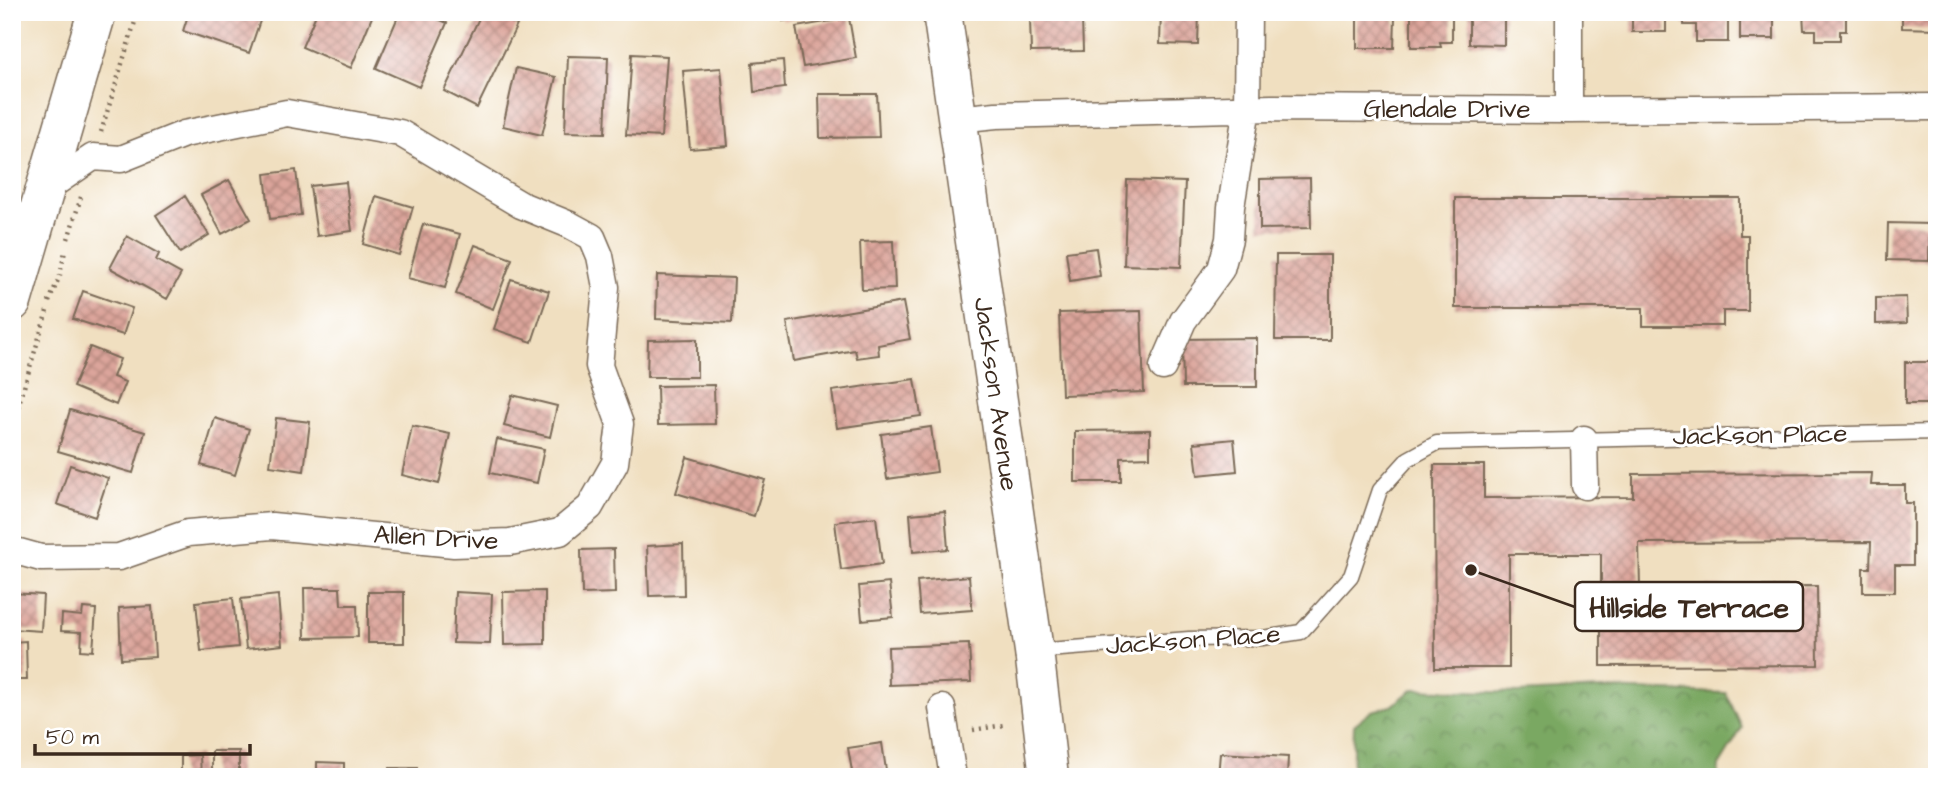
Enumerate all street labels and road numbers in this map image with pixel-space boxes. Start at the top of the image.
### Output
street label: Glendale Drive [1364,91,1530,127]
street label: Jackson Avenue [965,295,1027,493]
street label: Jackson Place [1672,415,1848,455]
street label: Allen Drive [373,517,499,559]
street label: Jackson Place [1104,616,1282,664]

